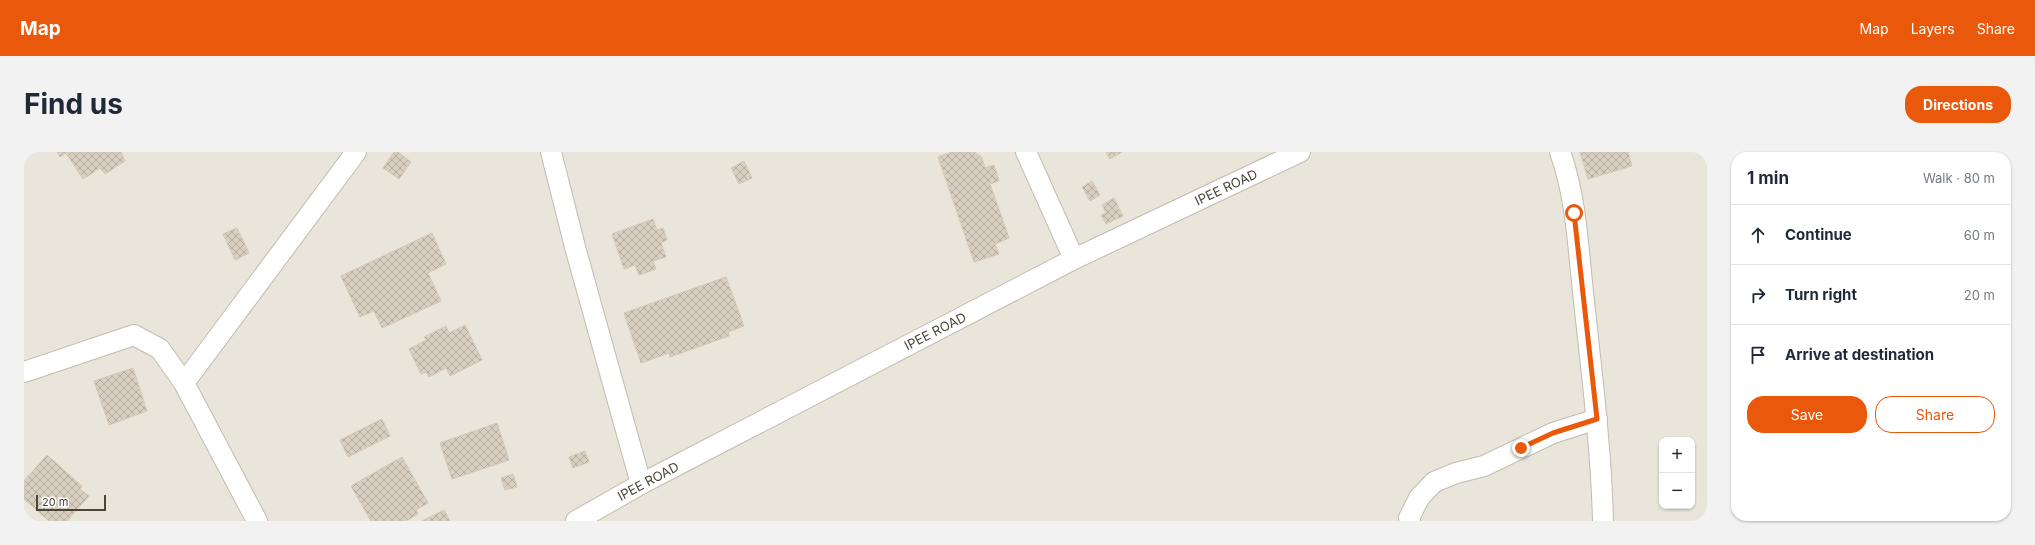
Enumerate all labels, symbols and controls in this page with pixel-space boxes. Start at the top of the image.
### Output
text: Map [20,17,61,40]
text: Map [1860,20,1889,37]
text: Layers [1911,20,1955,37]
text: Share [1977,20,2015,37]
button: Directions [1905,86,2011,123]
text: Find us [24,87,123,121]
street label: IPEE ROAD [1192,166,1260,208]
text: 1 min [1747,168,1789,188]
text: Walk · 80 m [1923,170,1995,186]
route start [1565,204,1583,222]
icon: ahead [1747,224,1769,246]
text: Continue [1785,225,1852,244]
text: 60 m [1964,227,1995,243]
icon: right [1747,284,1769,306]
text: Turn right [1785,285,1857,304]
text: 20 m [1964,287,1995,303]
street label: IPEE ROAD [901,309,969,353]
icon: arrive [1747,344,1769,366]
text: Arrive at destination [1785,345,1934,364]
button: Save [1747,396,1867,433]
button: Share [1875,396,1995,433]
map controls [1659,437,1695,509]
button: + [1659,437,1695,473]
route end [1512,439,1530,457]
street label: IPEE ROAD [615,458,681,504]
button: − [1659,473,1695,509]
scale bar [36,493,106,512]
text: 20 m [42,495,68,509]

